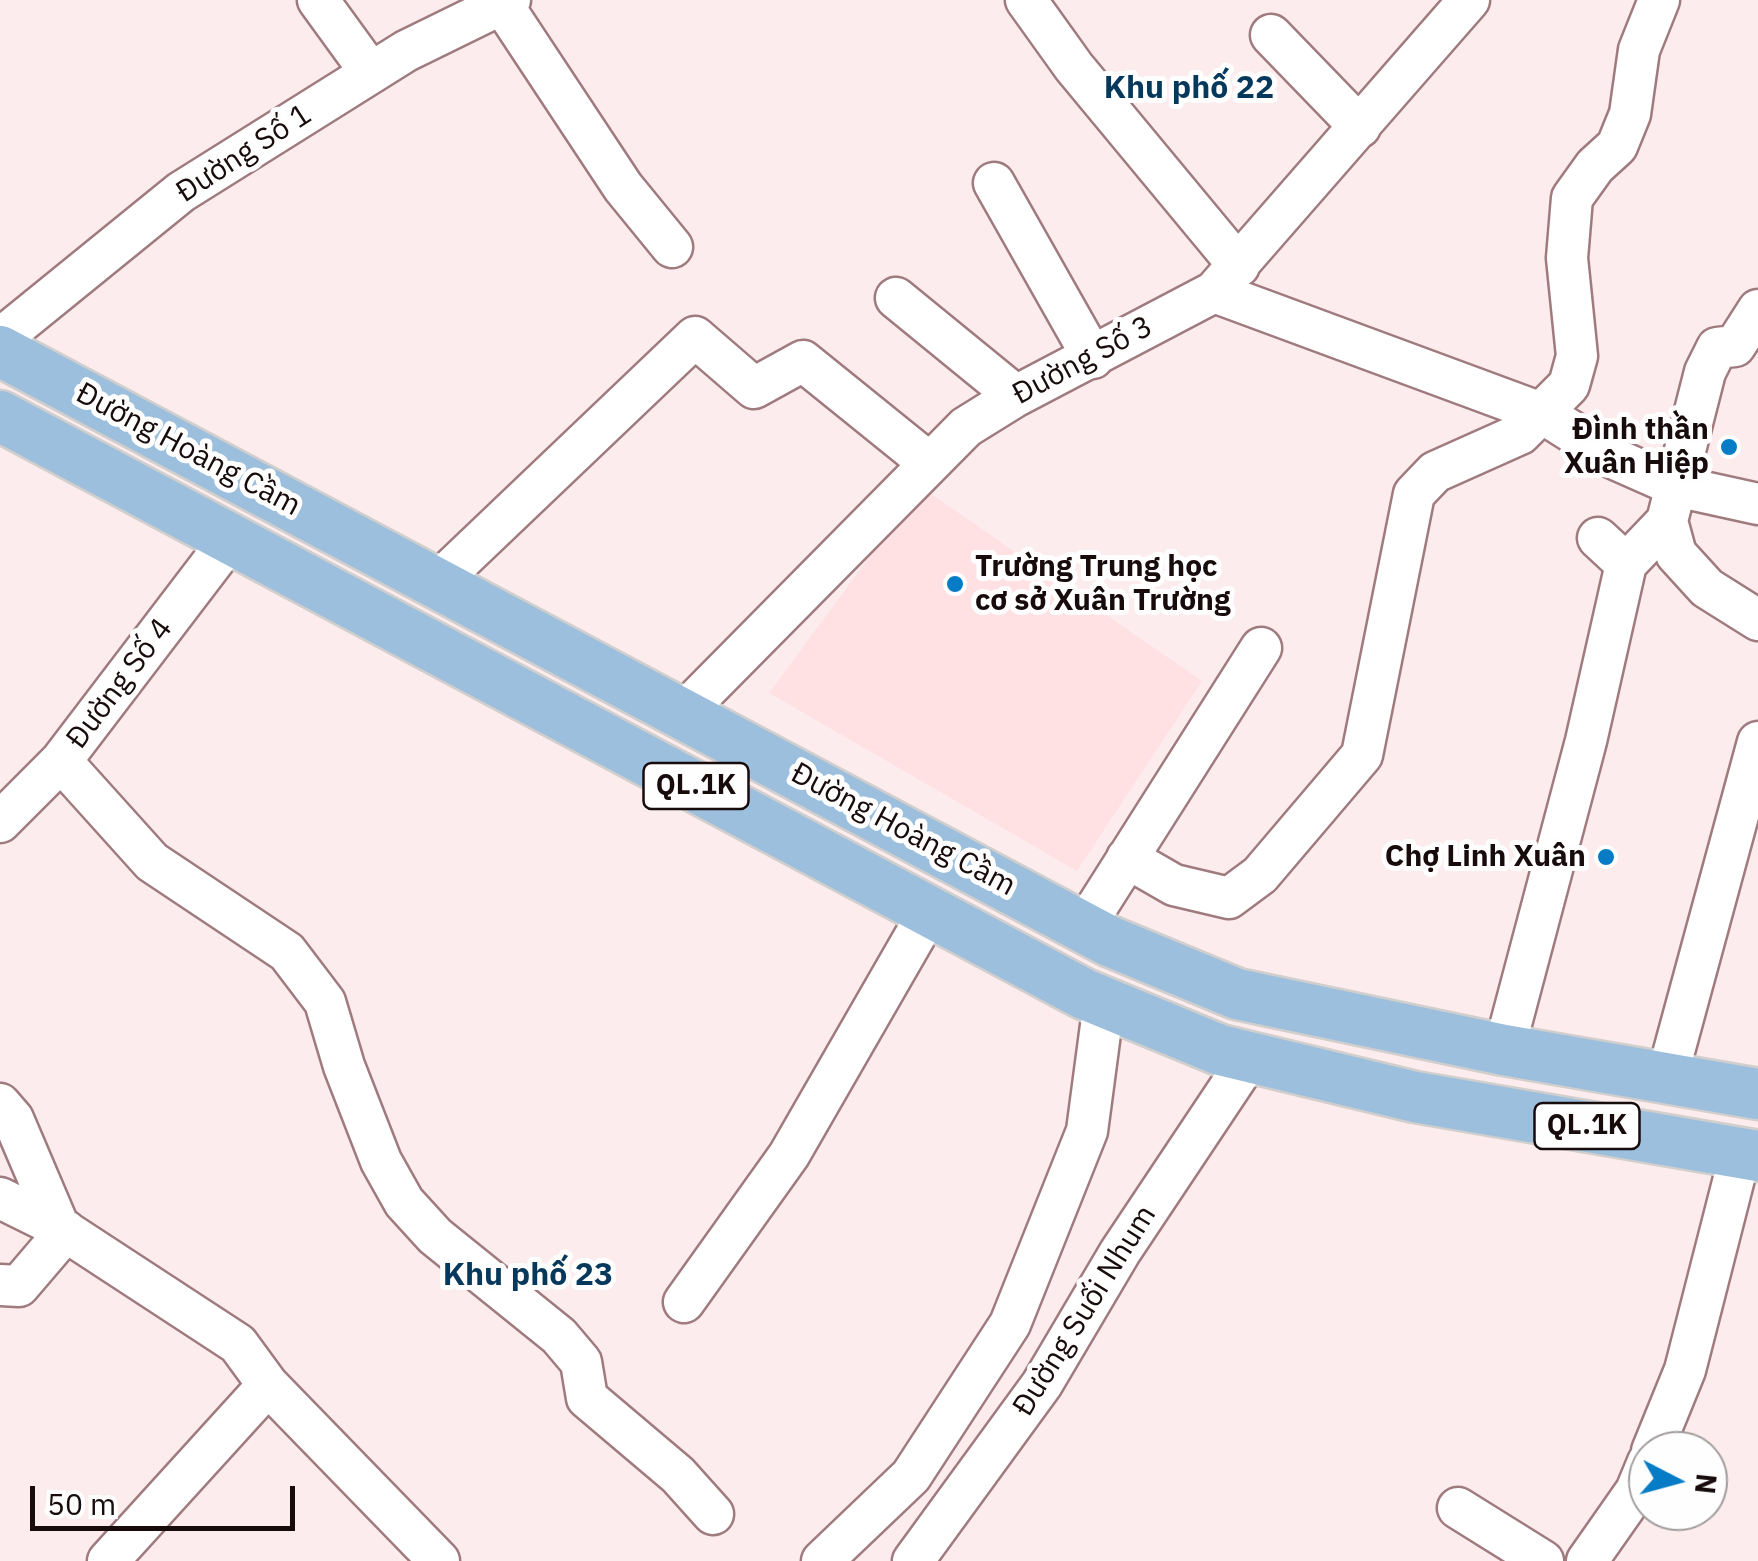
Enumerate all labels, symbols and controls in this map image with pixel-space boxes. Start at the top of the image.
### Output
district label: Khu phố 22 [1104,70,1274,108]
street label: Đường Số 1 [170,97,318,211]
street label: Đường Số 3 [1007,309,1159,413]
street label: Đường Hoàng Cầm [70,376,306,524]
place label: Đình thần Xuân Hiệp [1564,412,1709,482]
marker: Đình thần Xuân Hiệp [1718,436,1740,458]
place label: Trường Trung học cơ sở Xuân Trường [975,549,1231,620]
marker: Trường Trung học cơ sở Xuân Trường [944,573,966,595]
street label: Đường Số 4 [59,612,181,756]
street label: Đường Hoàng Cầm [785,756,1021,904]
road number: QL.1K [644,763,748,809]
place label: Chợ Linh Xuân [1385,839,1586,875]
marker: Chợ Linh Xuân [1595,846,1617,868]
road number: QL.1K [1534,1103,1640,1149]
street label: Đường Suối Nhum [1006,1199,1164,1423]
district label: Khu phố 23 [443,1257,613,1295]
north arrow [1628,1431,1728,1531]
scale bar [35,1466,300,1528]
text: N [1687,1472,1726,1496]
text: 50 m [47,1484,116,1523]

